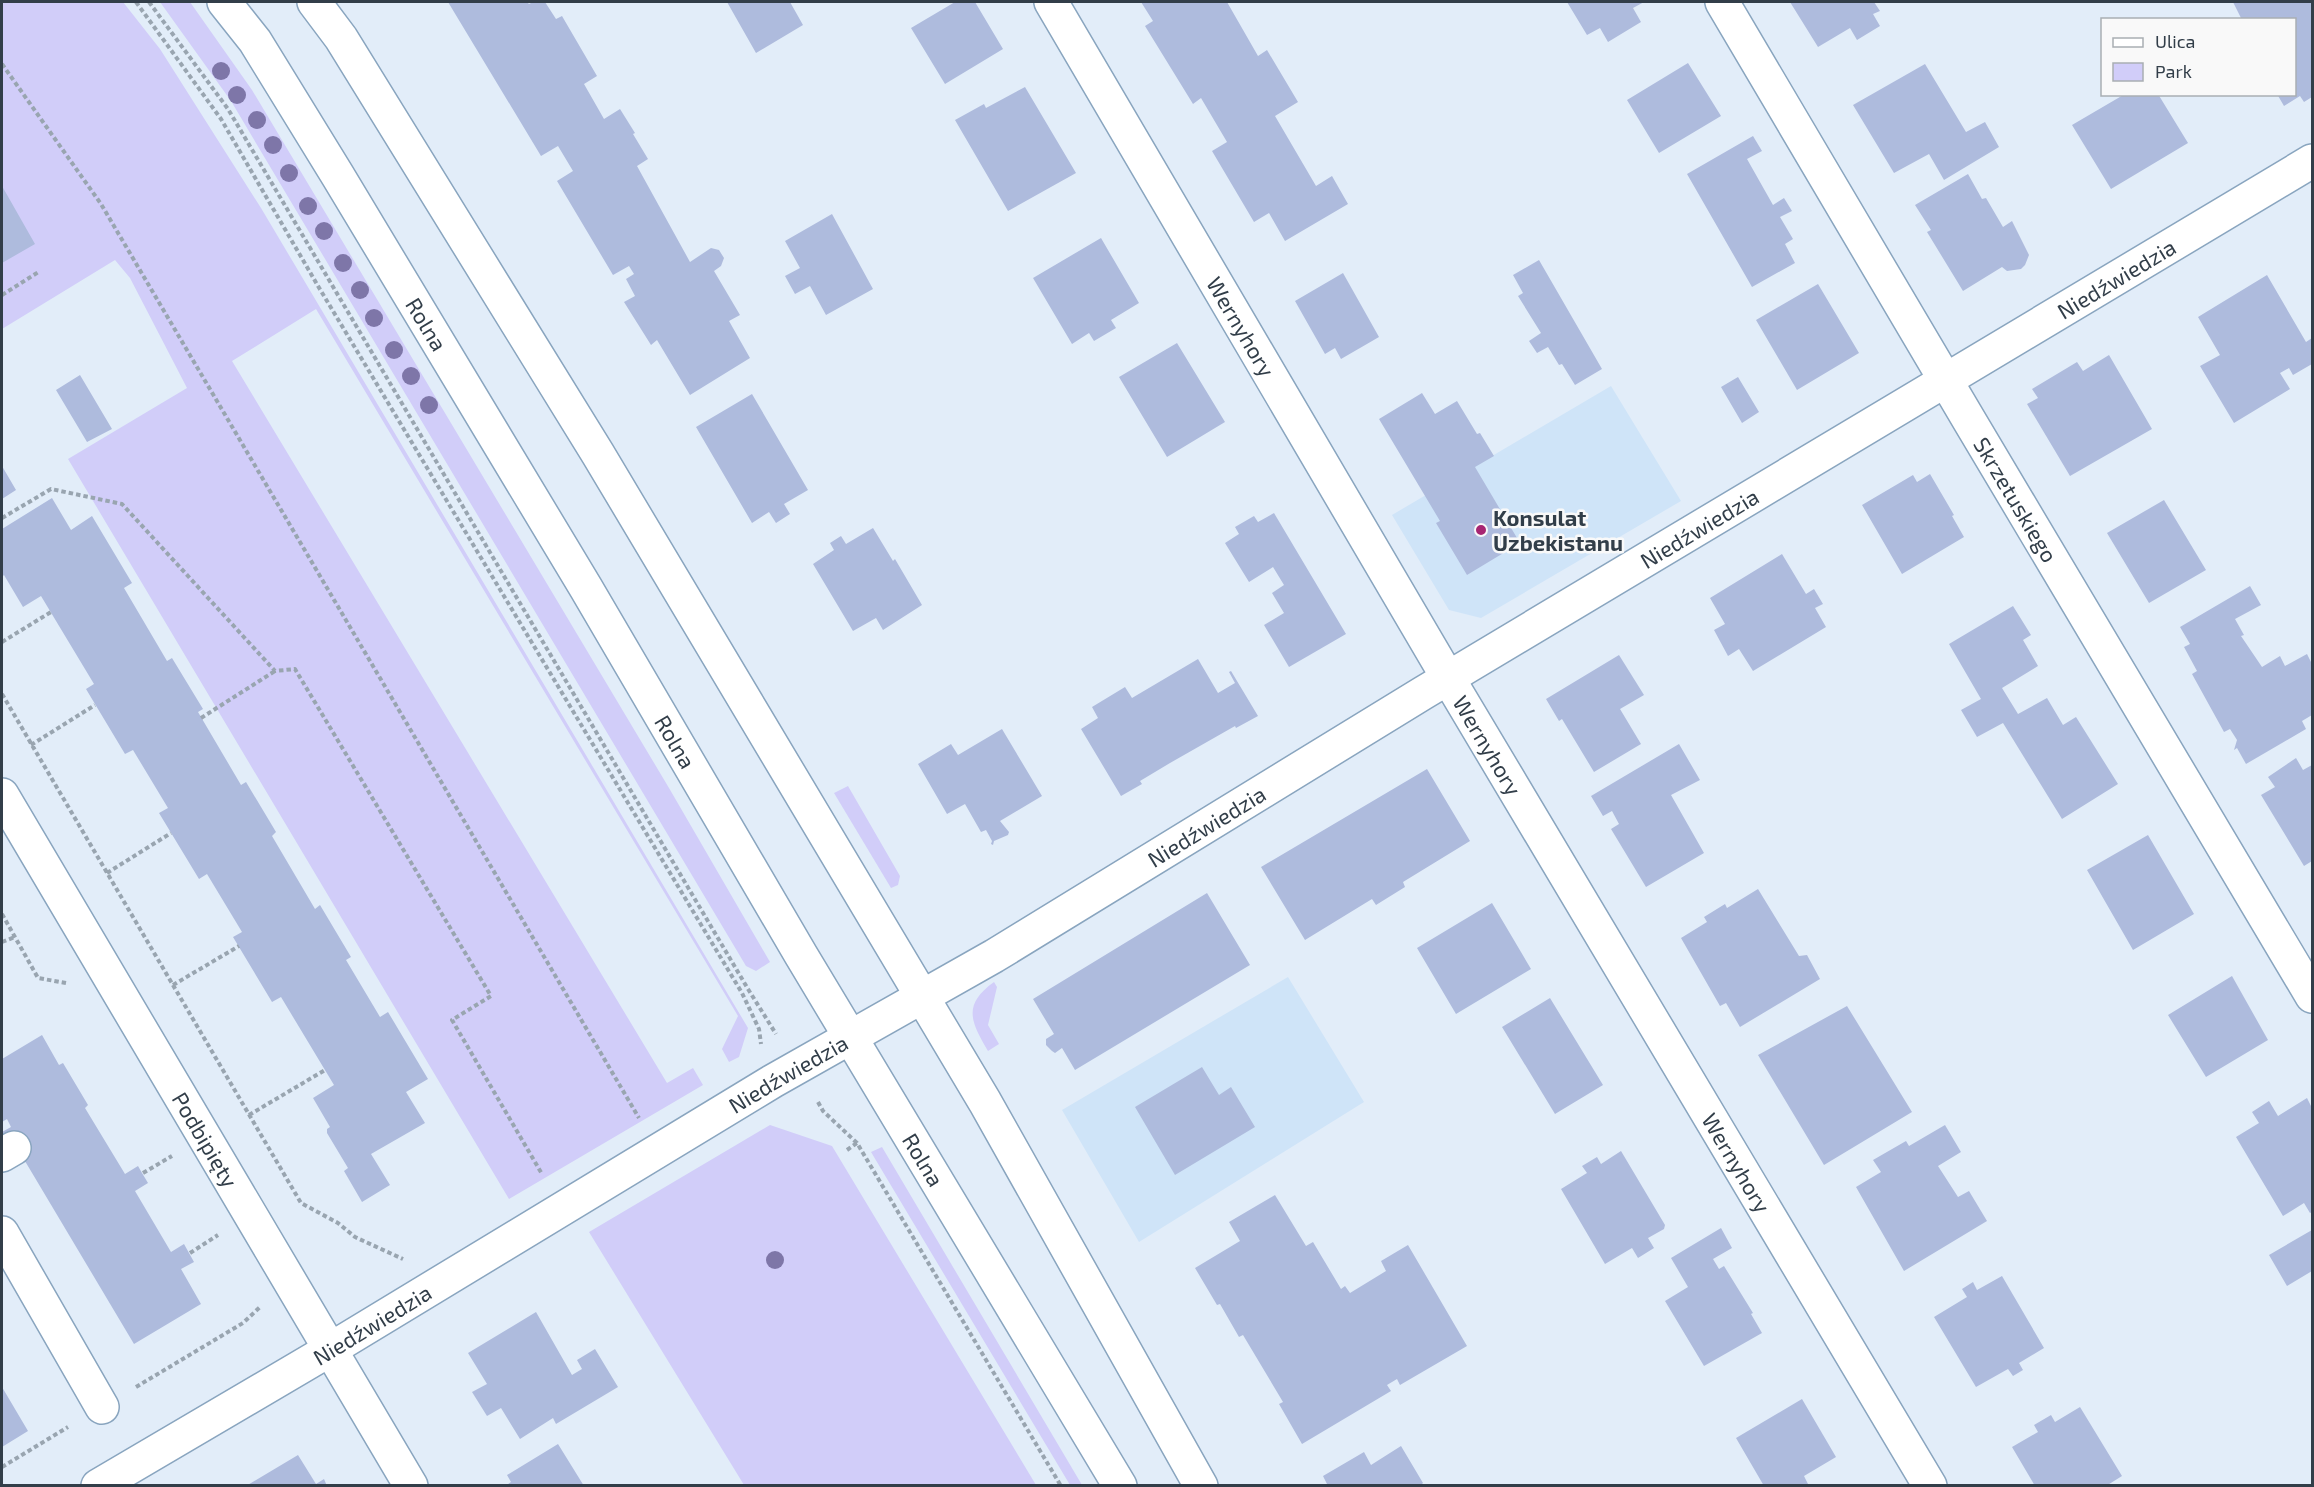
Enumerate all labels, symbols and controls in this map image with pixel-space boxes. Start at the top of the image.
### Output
legend [2101,18,2296,96]
text: Ulica [2155,30,2195,52]
text: Park [2155,60,2192,82]
street label: Niedźwiedzia [2052,233,2180,324]
street label: Wernyhory [1202,272,1281,381]
street label: Rolna [401,293,453,355]
street label: Skrzetuskiego [1969,432,2063,567]
street label: Niedźwiedzia [1635,482,1763,573]
place label: Konsulat Uzbekistanu [1493,504,1623,555]
marker: Konsulat Uzbekistanu [1474,523,1488,537]
street label: Wernyhory [1448,691,1528,800]
street label: Rolna [650,710,702,773]
street label: Niedźwiedzia [1143,780,1270,872]
street label: Niedźwiedzia [724,1029,852,1118]
street label: Podbipięty [168,1087,244,1192]
street label: Wernyhory [1697,1108,1777,1217]
street label: Rolna [898,1128,950,1191]
street label: Niedźwiedzia [308,1279,436,1370]

